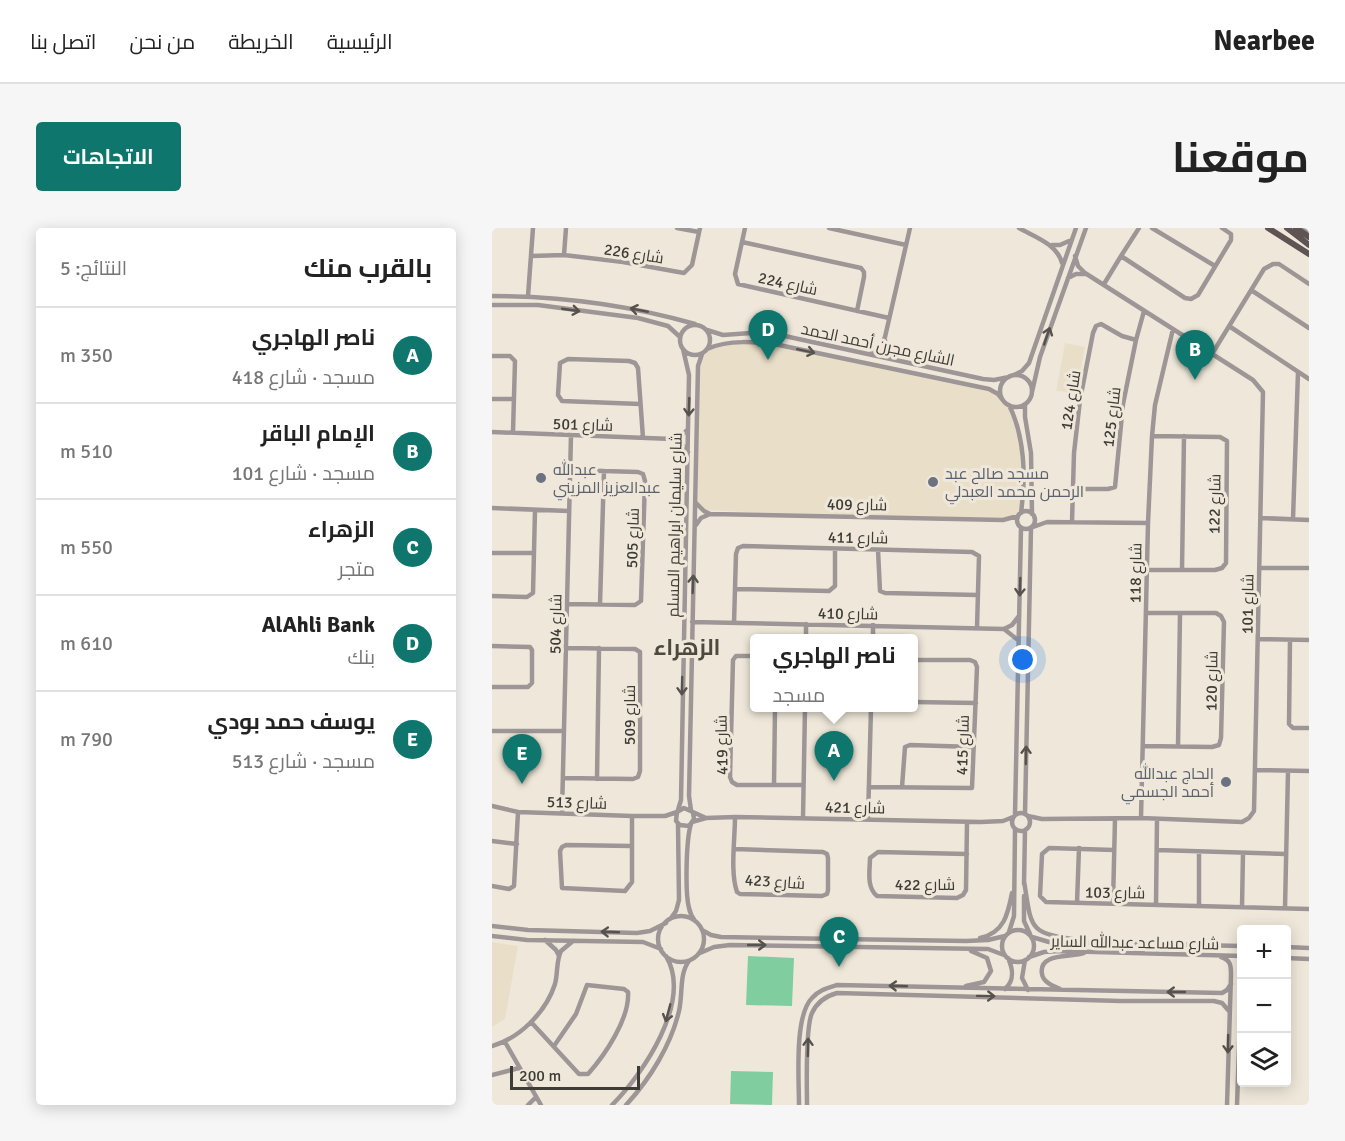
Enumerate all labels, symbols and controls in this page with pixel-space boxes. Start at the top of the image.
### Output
text: Nearbee [1213,24,1315,58]
text: اتصل بنا [30,29,96,55]
text: من نحن [129,29,195,55]
text: الخريطة [228,29,294,55]
text: الرئيسية [327,29,393,55]
button: الاتجاهات [36,122,181,191]
text: موقعنا [1172,133,1309,184]
street label: شارع 226 [602,239,665,270]
text: بالقرب منك [304,253,432,285]
text: النتائج: 5 [60,256,127,281]
street label: شارع 224 [756,268,819,301]
one-way arrow [561,304,580,315]
one-way arrow [629,304,649,315]
pin: D [748,310,788,360]
street label: الشارع مجرن أحمد الحمد [799,319,956,372]
text: ناصر الهاجري [252,324,375,351]
one-way arrow [1043,327,1054,346]
pin: B [1176,330,1214,380]
text: 350 m [60,343,113,368]
text: A [406,343,419,368]
one-way arrow [796,346,815,357]
text: مسجد · شارع 418 [232,365,375,390]
street label: شارع 124 [1056,369,1087,432]
street label: شارع 125 [1098,386,1127,448]
one-way arrow [683,396,694,416]
street label: شارع 501 [552,414,614,437]
text: الإمام الباقر [261,420,375,447]
street label: شارع سليمان ابراهيم المسلم [663,432,688,618]
text: 510 m [60,439,113,464]
text: B [406,439,419,464]
place label: عبدالله عبدالعزيز المزيني [553,459,661,501]
text: مسجد · شارع 101 [232,461,375,486]
place label: مسجد صالح عبد الرحمن محمد العبدلي [945,464,1084,505]
marker: عبدالله عبدالعزيز المزيني [534,471,548,485]
street label: شارع 122 [1204,474,1227,534]
marker: مسجد صالح عبد الرحمن محمد العبدلي [926,475,940,489]
street label: شارع 409 [827,494,887,517]
street label: شارع 505 [622,507,645,569]
text: الزهراء [308,516,375,543]
street label: شارع 411 [828,527,888,550]
text: 550 m [60,535,113,560]
text: C [406,535,419,560]
street label: شارع 118 [1125,543,1148,603]
text: متجر [338,557,375,582]
street label: شارع 101 [1237,574,1260,634]
one-way arrow [688,575,699,595]
one-way arrow [1014,576,1025,596]
street label: شارع 504 [545,594,568,654]
street label: شارع 410 [818,603,878,626]
text: AlAhli Bank [262,611,375,638]
text: 610 m [60,631,113,656]
text: D [406,631,419,656]
district label: الزهراء [653,634,721,661]
popup [750,634,918,712]
text: ناصر الهاجري [772,642,896,669]
text: بنك [347,645,375,670]
your location [1008,645,1037,674]
street label: شارع 120 [1201,651,1224,711]
one-way arrow [677,675,688,695]
text: مسجد [772,683,825,708]
street label: شارع 509 [620,685,641,745]
text: يوسف حمد بودي [208,708,375,735]
street label: شارع 415 [952,714,975,776]
street label: شارع 419 [711,715,734,775]
text: 790 m [60,727,113,752]
text: E [407,727,418,752]
pin: A [814,732,854,781]
pin: E [502,734,542,784]
one-way arrow [1020,746,1032,766]
text: مسجد · شارع 513 [232,749,375,774]
place label: الحاج عبدالله أحمد الجسمي [1121,763,1214,805]
marker: الحاج عبدالله أحمد الجسمي [1219,775,1233,789]
street label: شارع 513 [546,792,608,815]
street label: شارع 421 [825,797,885,820]
street label: شارع 423 [744,870,806,895]
street label: شارع 422 [895,875,955,896]
street label: شارع 103 [1085,882,1145,905]
pin: C [820,918,858,967]
map controls [1237,925,1291,1087]
button: + [1237,925,1291,979]
one-way arrow [601,927,621,938]
street label: شارع مساعد عبدالله الساير [1050,931,1219,955]
one-way arrow [747,939,767,951]
button: − [1237,979,1291,1033]
one-way arrow [888,980,908,991]
one-way arrow [1167,986,1187,998]
one-way arrow [975,990,995,1002]
one-way arrow [662,1003,674,1022]
one-way arrow [1223,1033,1234,1053]
button: layers [1237,1033,1291,1087]
one-way arrow [803,1037,814,1057]
scale bar [510,1063,640,1090]
text: 200 m [519,1066,561,1086]

